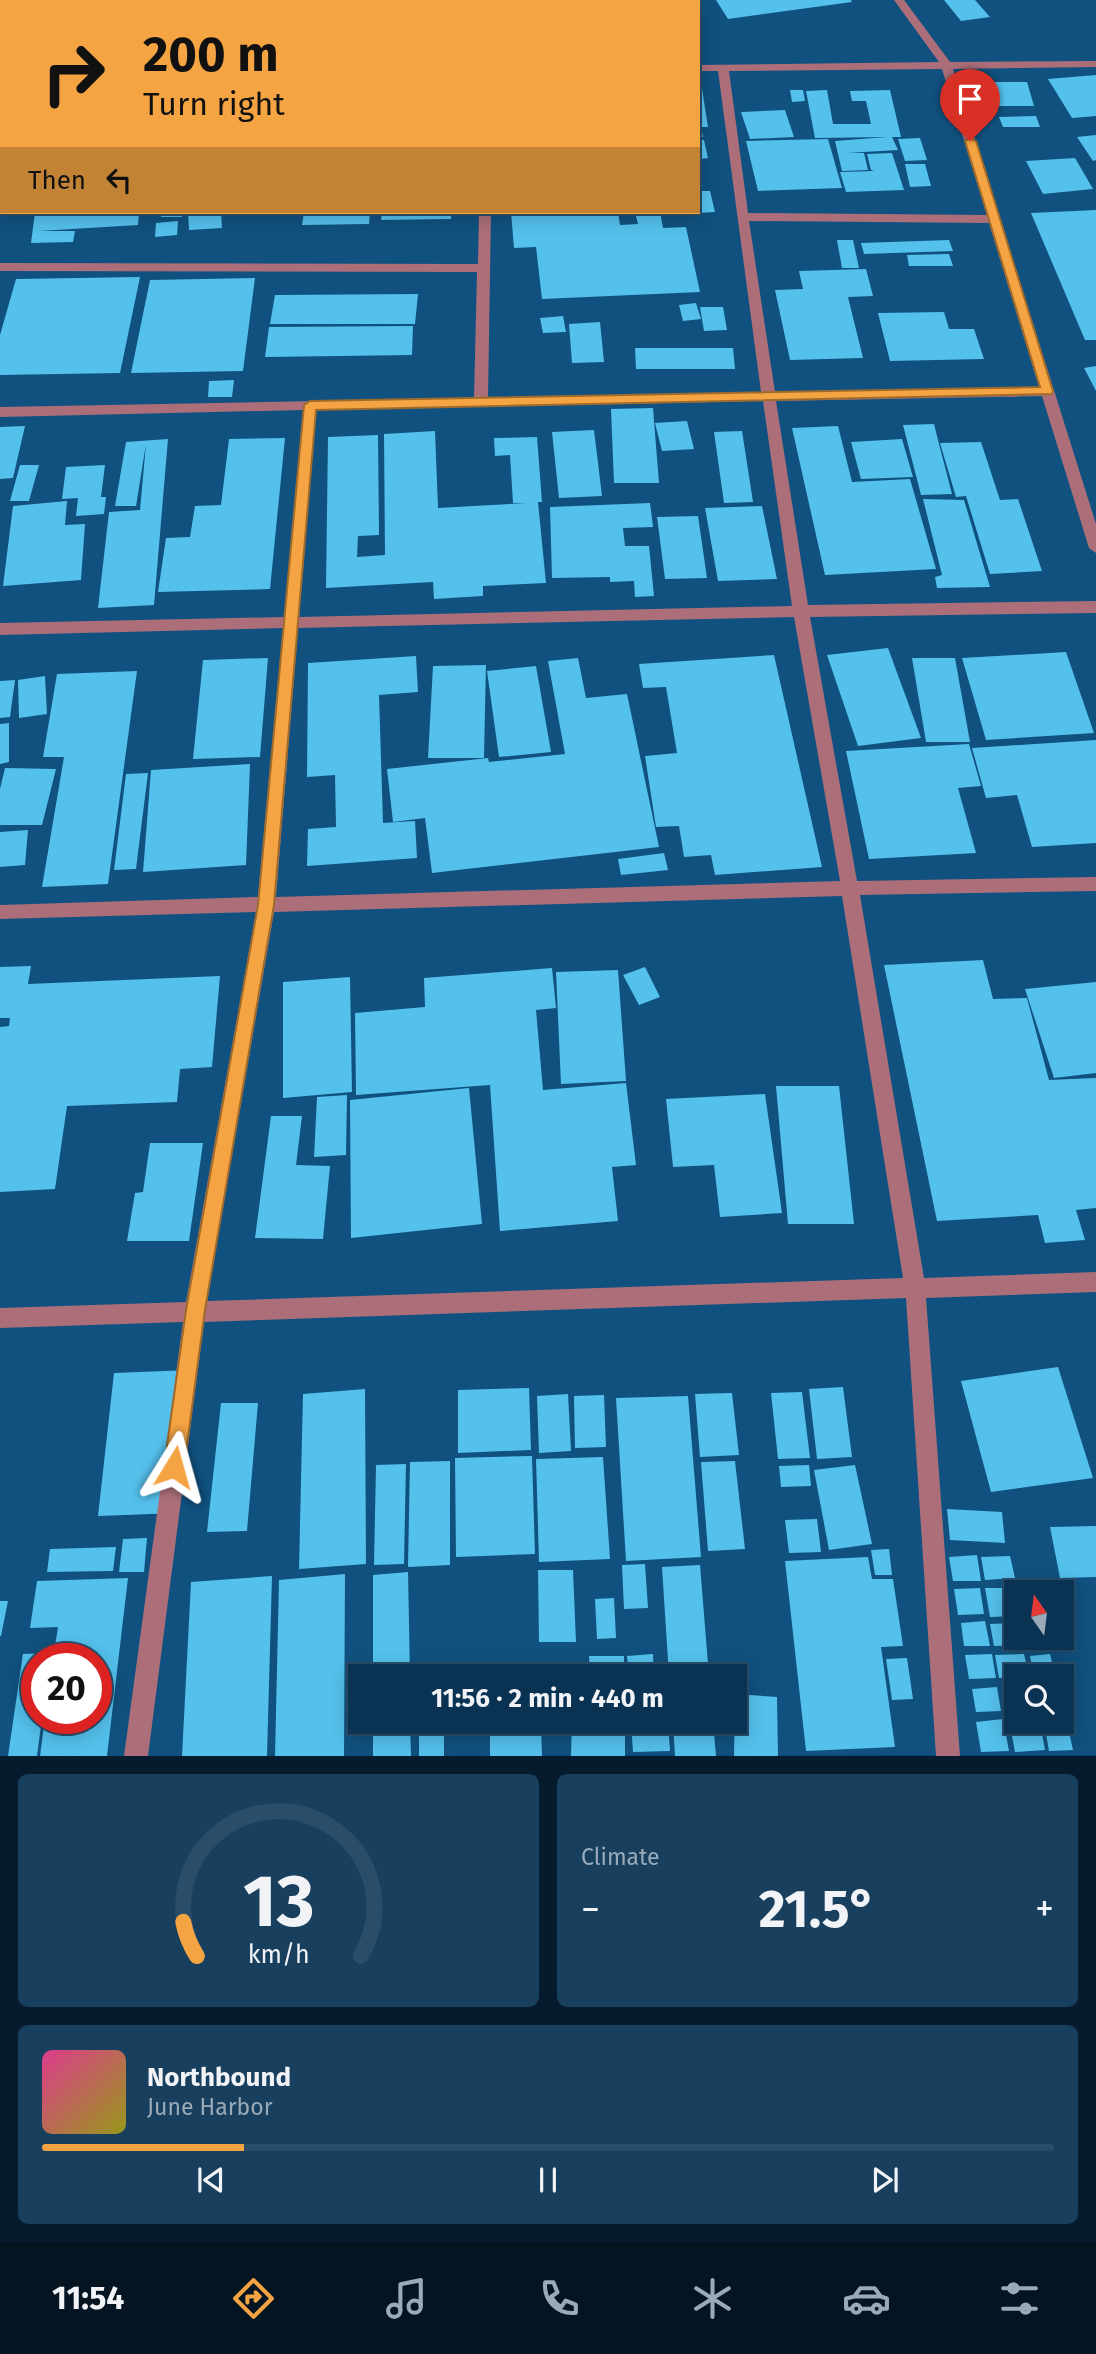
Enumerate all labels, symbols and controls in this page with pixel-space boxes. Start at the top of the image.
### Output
text: 200 m [143,25,279,84]
icon: right [28,28,119,119]
pin [940,69,1000,141]
icon: arrive [951,80,989,118]
text: Turn right [143,85,285,123]
icon: left [100,161,138,199]
text: Then [28,165,86,196]
position arrow [137,1430,211,1504]
north arrow [1004,1580,1074,1650]
map controls [1004,1580,1074,1734]
speed limit sign: 20 [21,1643,112,1734]
button: search [1004,1664,1074,1734]
text: 11:56 · 2 min · 440 m [431,1683,664,1714]
text: Climate [581,1843,660,1871]
text: 13 [243,1859,314,1946]
text: 21.5° [759,1878,876,1941]
text: − [581,1886,600,1932]
text: + [1035,1886,1054,1932]
text: km/h [248,1940,309,1970]
text: Northbound [147,2062,291,2093]
text: June Harbor [147,2093,273,2121]
icon: previous [192,2161,230,2199]
icon: pause [529,2161,567,2199]
icon: next [866,2161,904,2199]
icon: directions [229,2274,278,2323]
icon: music [382,2274,431,2323]
icon: phone [535,2274,584,2323]
icon: climate [688,2274,737,2323]
icon: car [842,2274,891,2323]
icon: filters [995,2274,1044,2323]
text: 11:54 [52,2279,124,2317]

